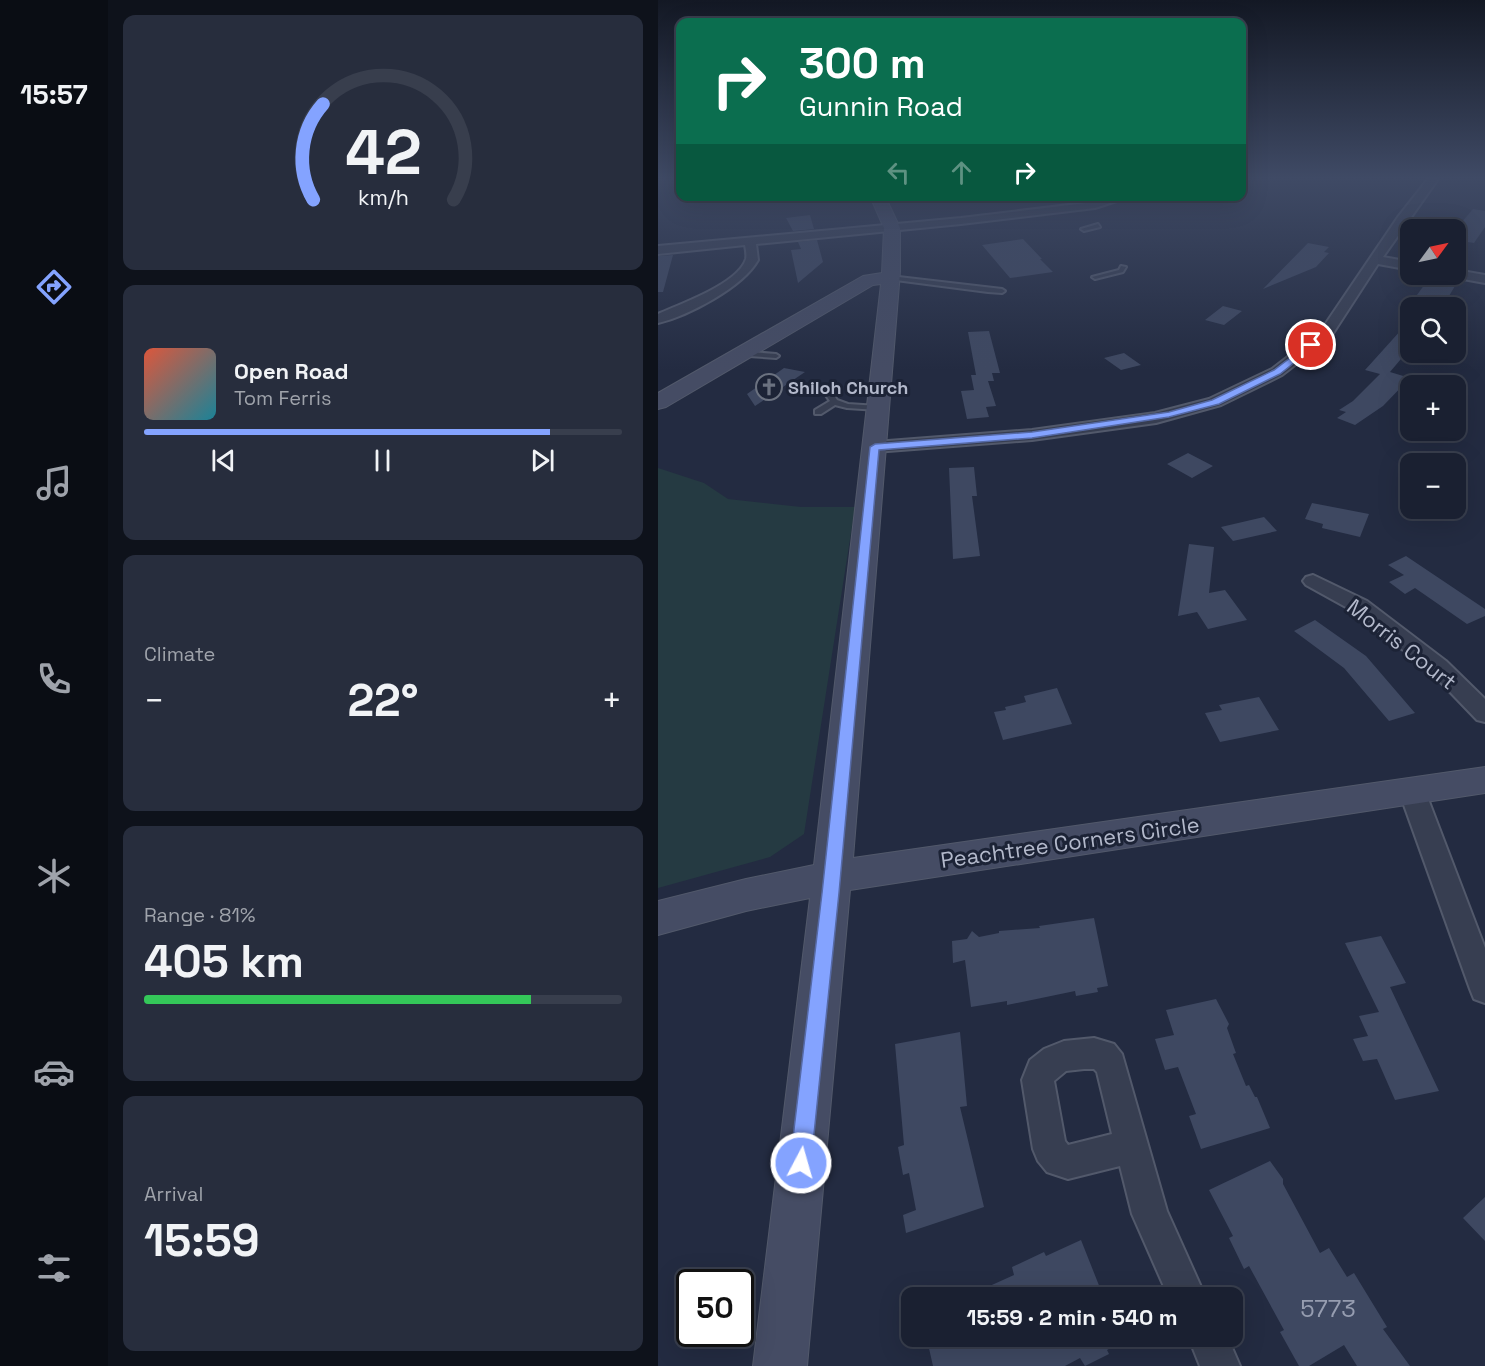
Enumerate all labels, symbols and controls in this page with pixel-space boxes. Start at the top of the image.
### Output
text: 300 m [799,37,926,90]
icon: right [700,42,778,120]
text: 15:57 [20,77,88,112]
text: Gunnin Road [799,89,963,124]
text: 42 [345,113,421,192]
icon: left [882,156,915,189]
icon: ahead [945,156,978,189]
icon: right [1008,156,1041,189]
text: km/h [357,184,409,211]
north arrow [1400,219,1466,285]
map controls [1400,219,1466,519]
icon: directions [33,266,75,308]
button: search [1400,297,1466,363]
pin [1285,319,1336,370]
icon: arrive [1294,328,1327,361]
text: Open Road [234,357,349,385]
church icon: Shiloh Church [754,372,784,402]
button: + [1400,375,1466,441]
place label: Shiloh Church [788,376,908,399]
text: Tom Ferris [234,385,332,411]
icon: previous [207,444,240,477]
icon: pause [366,444,399,477]
icon: next [526,444,559,477]
button: − [1400,453,1466,519]
icon: music [33,462,75,504]
street label: Morris Court [1342,593,1462,695]
text: Climate [144,641,215,667]
icon: phone [33,658,75,700]
text: 22° [347,672,419,729]
text: − [144,680,164,722]
text: + [602,680,622,722]
street label: Peachtree Corners Circle [939,810,1201,874]
icon: climate [33,855,75,897]
text: Range · 81% [144,902,255,928]
text: 405 km [144,933,304,990]
icon: car [33,1051,75,1093]
position arrow [769,1131,833,1195]
text: Arrival [144,1181,203,1207]
text: 15:59 [144,1212,260,1269]
icon: filters [33,1247,75,1289]
speed limit sign: 50 [676,1269,754,1347]
house number: 5773 [1300,1293,1356,1324]
text: 15:59 · 2 min · 540 m [966,1303,1178,1331]

